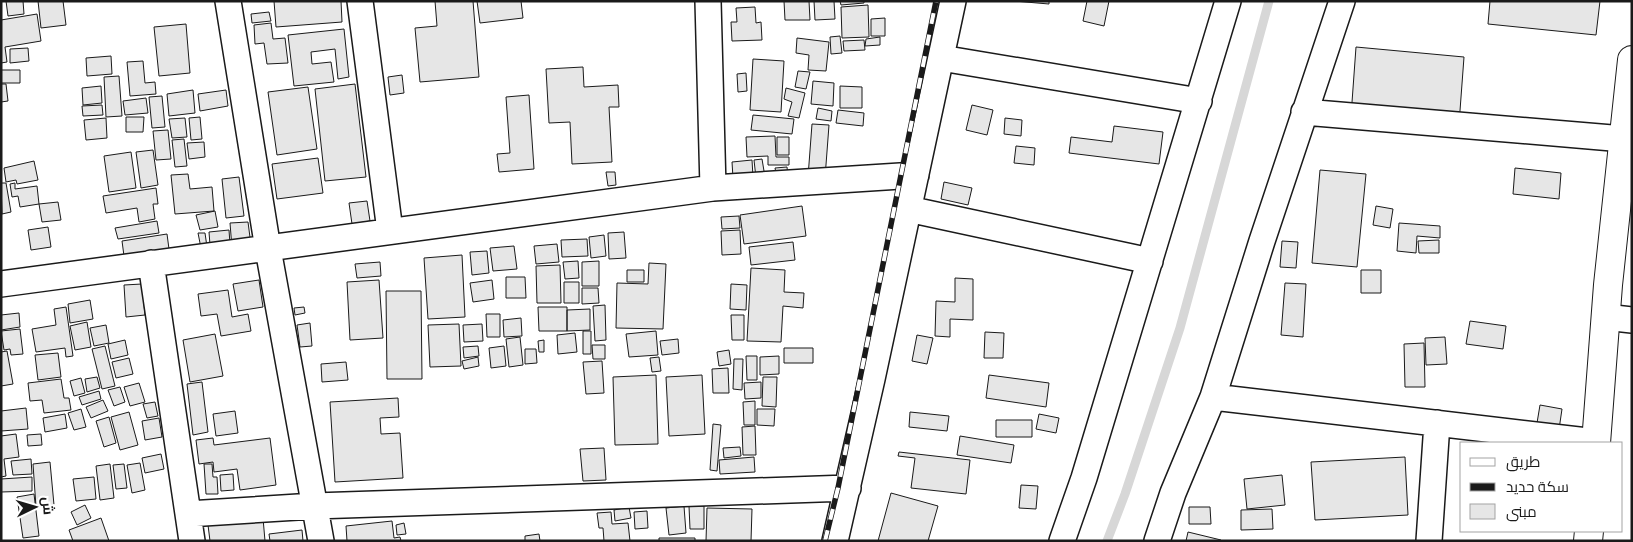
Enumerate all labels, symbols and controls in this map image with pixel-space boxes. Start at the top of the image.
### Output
legend [1460,442,1623,532]
text: طريق [1506,452,1540,472]
text: سكة حديد [1506,477,1569,496]
north arrow [10,482,60,532]
text: ش [38,496,58,516]
text: مبنى [1506,502,1537,522]

